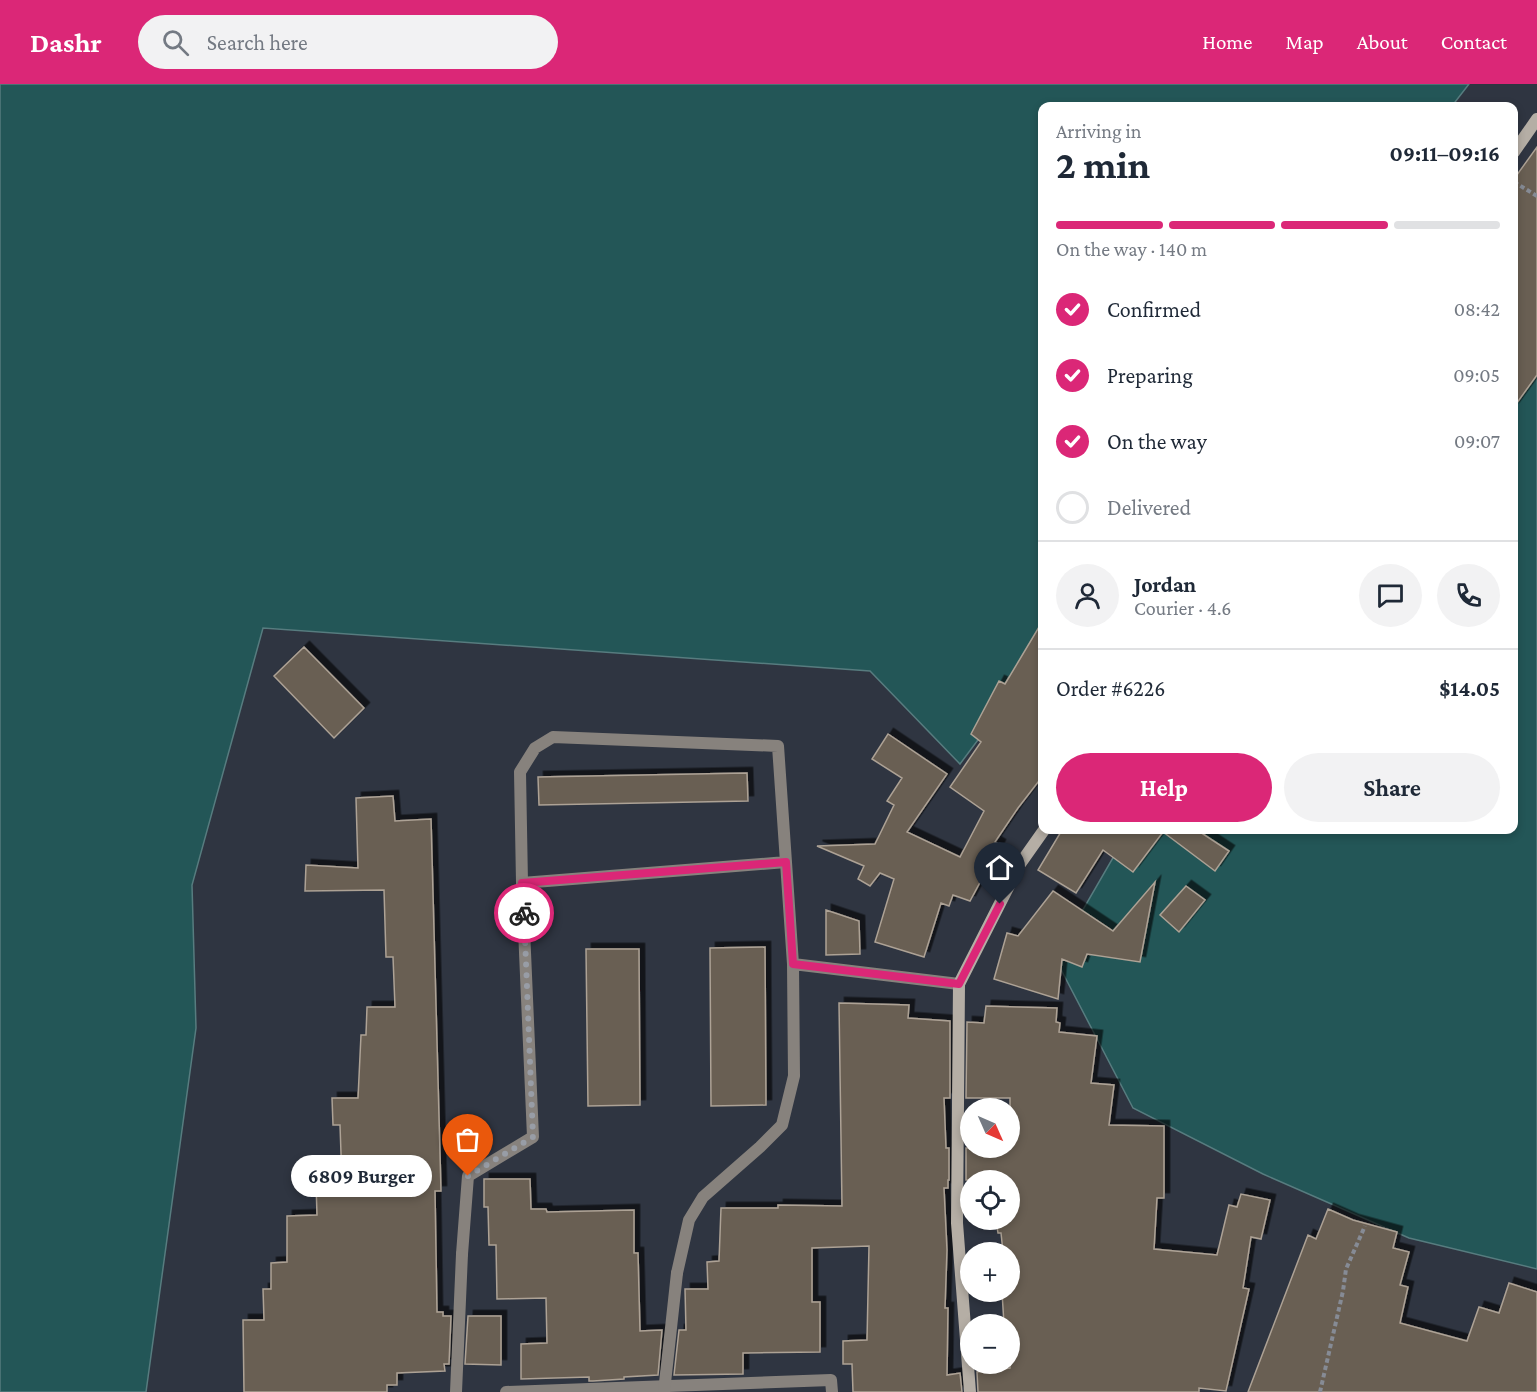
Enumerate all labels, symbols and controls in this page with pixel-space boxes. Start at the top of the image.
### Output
search box [138,15,558,69]
icon: search [159,26,192,59]
text: Dashr [30,27,102,58]
text: Search here [207,30,308,55]
text: Home [1202,30,1252,54]
text: Map [1285,30,1324,54]
text: About [1357,30,1408,54]
text: Contact [1441,30,1507,54]
text: Arriving in [1056,120,1141,142]
text: 09:11–09:16 [1390,141,1500,166]
text: 2 min [1056,143,1150,186]
text: On the way · 140 m [1056,238,1207,260]
icon: check [1056,293,1089,326]
text: Confirmed [1107,297,1201,322]
text: 08:42 [1454,298,1500,320]
icon: check [1056,359,1089,392]
text: Preparing [1107,363,1193,388]
text: 09:05 [1453,364,1500,386]
icon: check [1056,425,1089,458]
text: On the way [1107,429,1207,454]
text: 09:07 [1454,430,1500,452]
text: Delivered [1107,495,1191,520]
button: person [1056,564,1119,627]
button: chat [1359,564,1422,627]
button: phone [1437,564,1500,627]
text: Jordan [1134,572,1196,597]
text: Courier · 4.6 [1134,597,1232,619]
text: Order #6226 [1056,676,1165,701]
text: $14.05 [1439,676,1500,701]
button: Help [1056,753,1272,822]
button: Share [1284,753,1500,822]
pin [974,842,1025,904]
icon: home [983,851,1016,884]
courier [494,883,554,943]
icon: bike [508,897,541,930]
north arrow [960,1098,1020,1158]
map controls [960,1098,1020,1374]
pin [442,1114,493,1176]
icon: bag [451,1123,484,1156]
callout: 6809 Burger [291,1155,432,1197]
text: 6809 Burger [308,1165,415,1187]
button: locate [960,1170,1020,1230]
button: + [960,1242,1020,1302]
button: − [960,1314,1020,1374]

